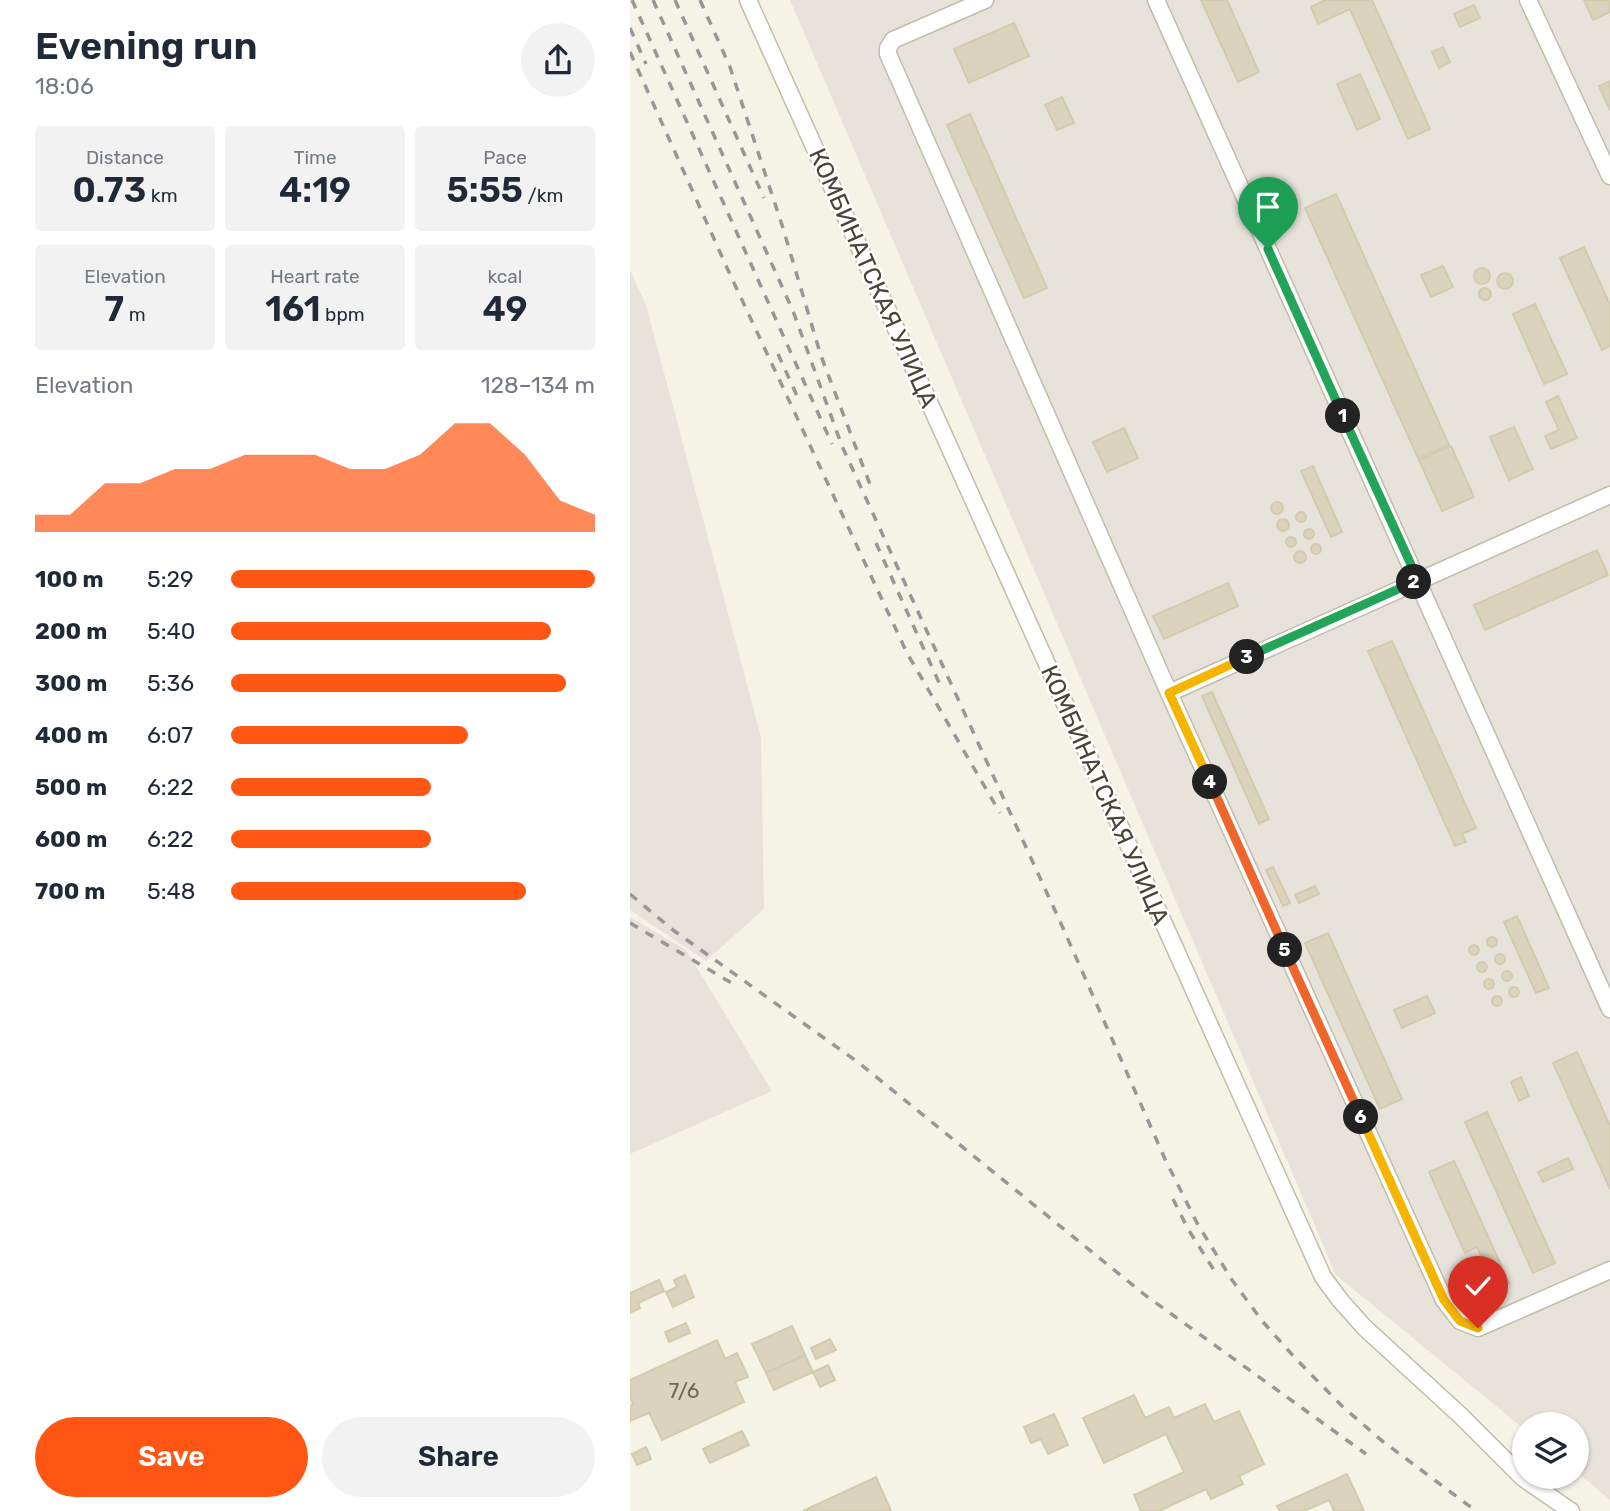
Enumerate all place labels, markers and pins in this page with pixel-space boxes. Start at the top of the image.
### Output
pin [1238,177,1298,249]
pin: 1 [1326,398,1360,434]
pin: 2 [1396,564,1432,600]
pin: 3 [1230,640,1264,674]
pin: 4 [1192,764,1228,800]
pin: 5 [1268,932,1302,968]
pin: 6 [1344,1100,1378,1134]
pin [1448,1256,1508,1328]

